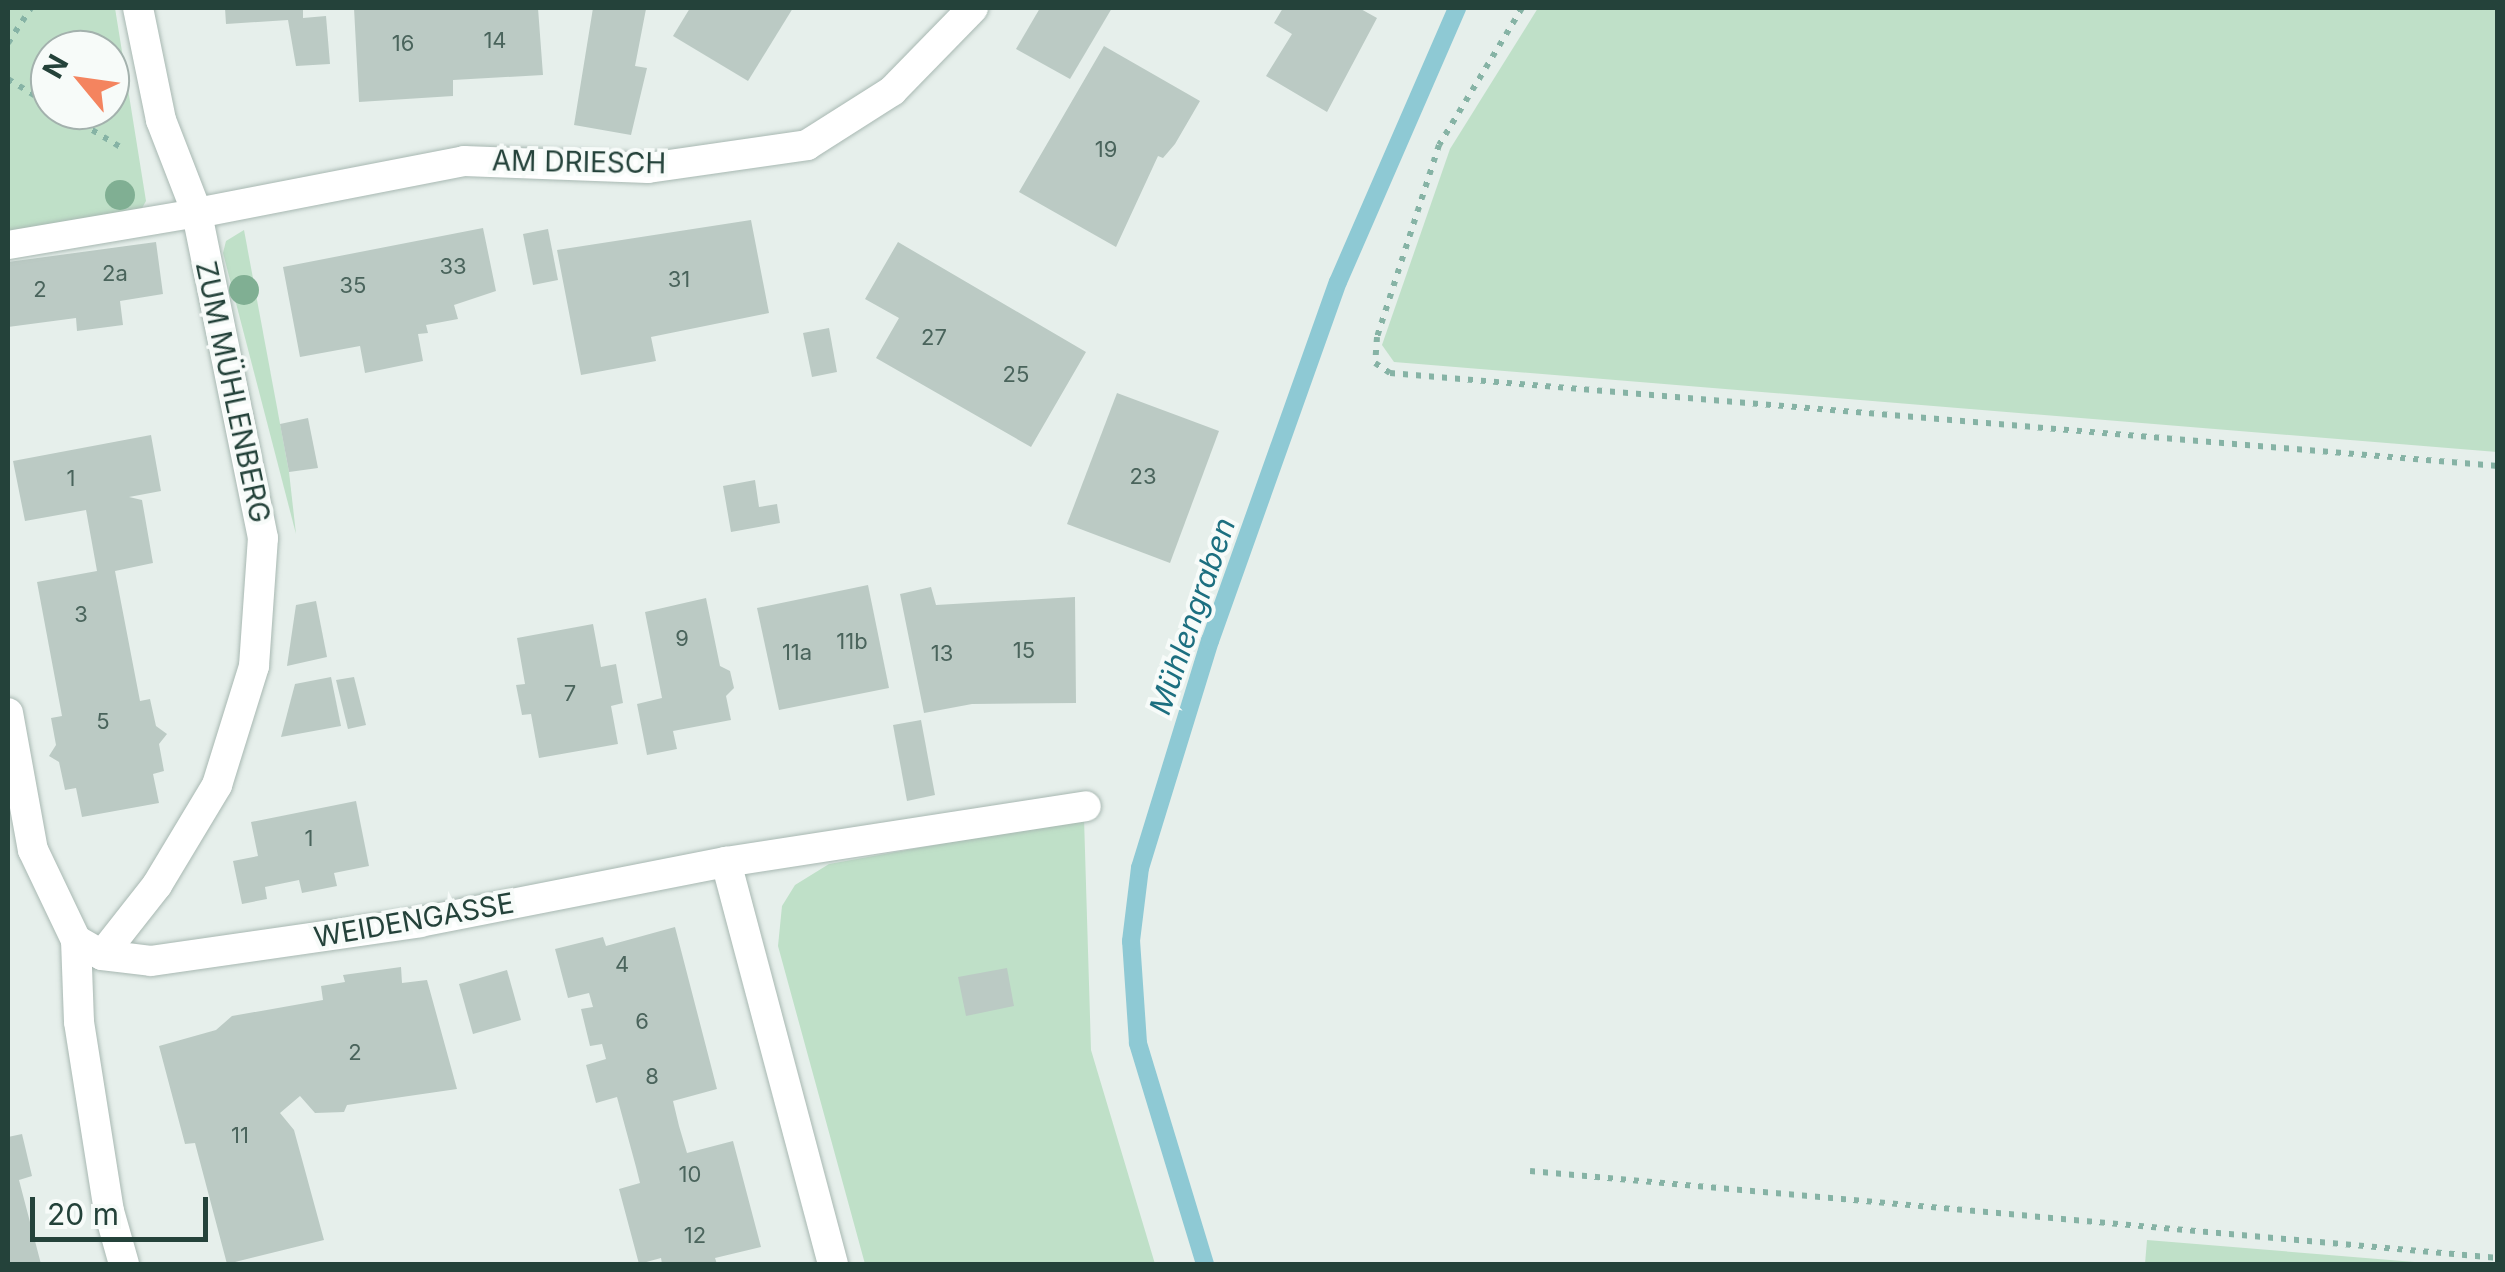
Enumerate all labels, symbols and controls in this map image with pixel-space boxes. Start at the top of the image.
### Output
house number: 14 [483,28,507,54]
north arrow [30,30,130,130]
house number: 16 [392,31,414,57]
text: N [35,49,76,84]
house number: 19 [1095,137,1117,163]
street label: AM DRIESCH [492,144,666,180]
house number: 33 [439,254,467,280]
street label: ZUM MÜHLENBERG [189,258,277,526]
house number: 2a [102,261,128,287]
house number: 31 [668,267,690,293]
house number: 35 [340,273,366,299]
house number: 2 [33,277,47,303]
house number: 27 [921,325,947,351]
house number: 25 [1003,362,1029,388]
house number: 23 [1129,464,1157,490]
house number: 1 [67,466,75,492]
water label: Mühlengraben [1141,513,1243,719]
house number: 3 [74,602,88,628]
house number: 9 [675,626,689,652]
house number: 11b [836,629,868,655]
house number: 15 [1013,638,1035,664]
house number: 11a [782,640,812,666]
house number: 13 [931,641,953,667]
house number: 7 [564,681,576,707]
house number: 5 [96,709,110,735]
house number: 1 [305,826,313,852]
street label: WEIDENGASSE [311,886,517,954]
house number: 4 [615,952,629,978]
house number: 6 [635,1009,649,1035]
house number: 2 [348,1040,362,1066]
house number: 8 [645,1064,659,1090]
house number: 11 [231,1123,249,1149]
house number: 10 [679,1162,701,1188]
scale bar [35,1177,212,1239]
text: 20 m [47,1196,119,1232]
house number: 12 [684,1223,706,1249]

